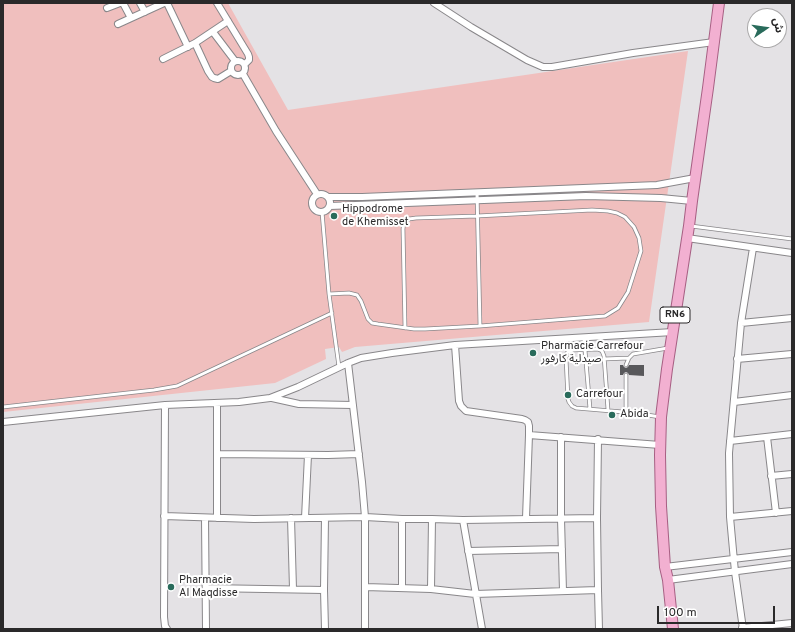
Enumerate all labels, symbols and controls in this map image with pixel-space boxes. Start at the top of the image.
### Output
north arrow [747,8,787,48]
text: ش [769,17,786,34]
place label: Hippodrome de Khemisset [342,203,409,229]
marker: Hippodrome de Khemisset [329,211,339,221]
road number: RN6 [660,307,690,323]
place label: Pharmacie Carrefour صيدلية كارفور [541,340,643,366]
marker: Pharmacie Carrefour صيدلية كارفور [528,348,538,358]
place label: Carrefour [576,388,623,402]
marker: Carrefour [563,390,573,400]
place label: Abida [620,408,648,422]
marker: Abida [607,410,617,420]
place label: Pharmacie Al Maqdisse [179,574,238,600]
marker: Pharmacie Al Maqdisse [166,582,176,592]
scale bar [659,598,777,624]
text: 100 m [664,605,697,621]

